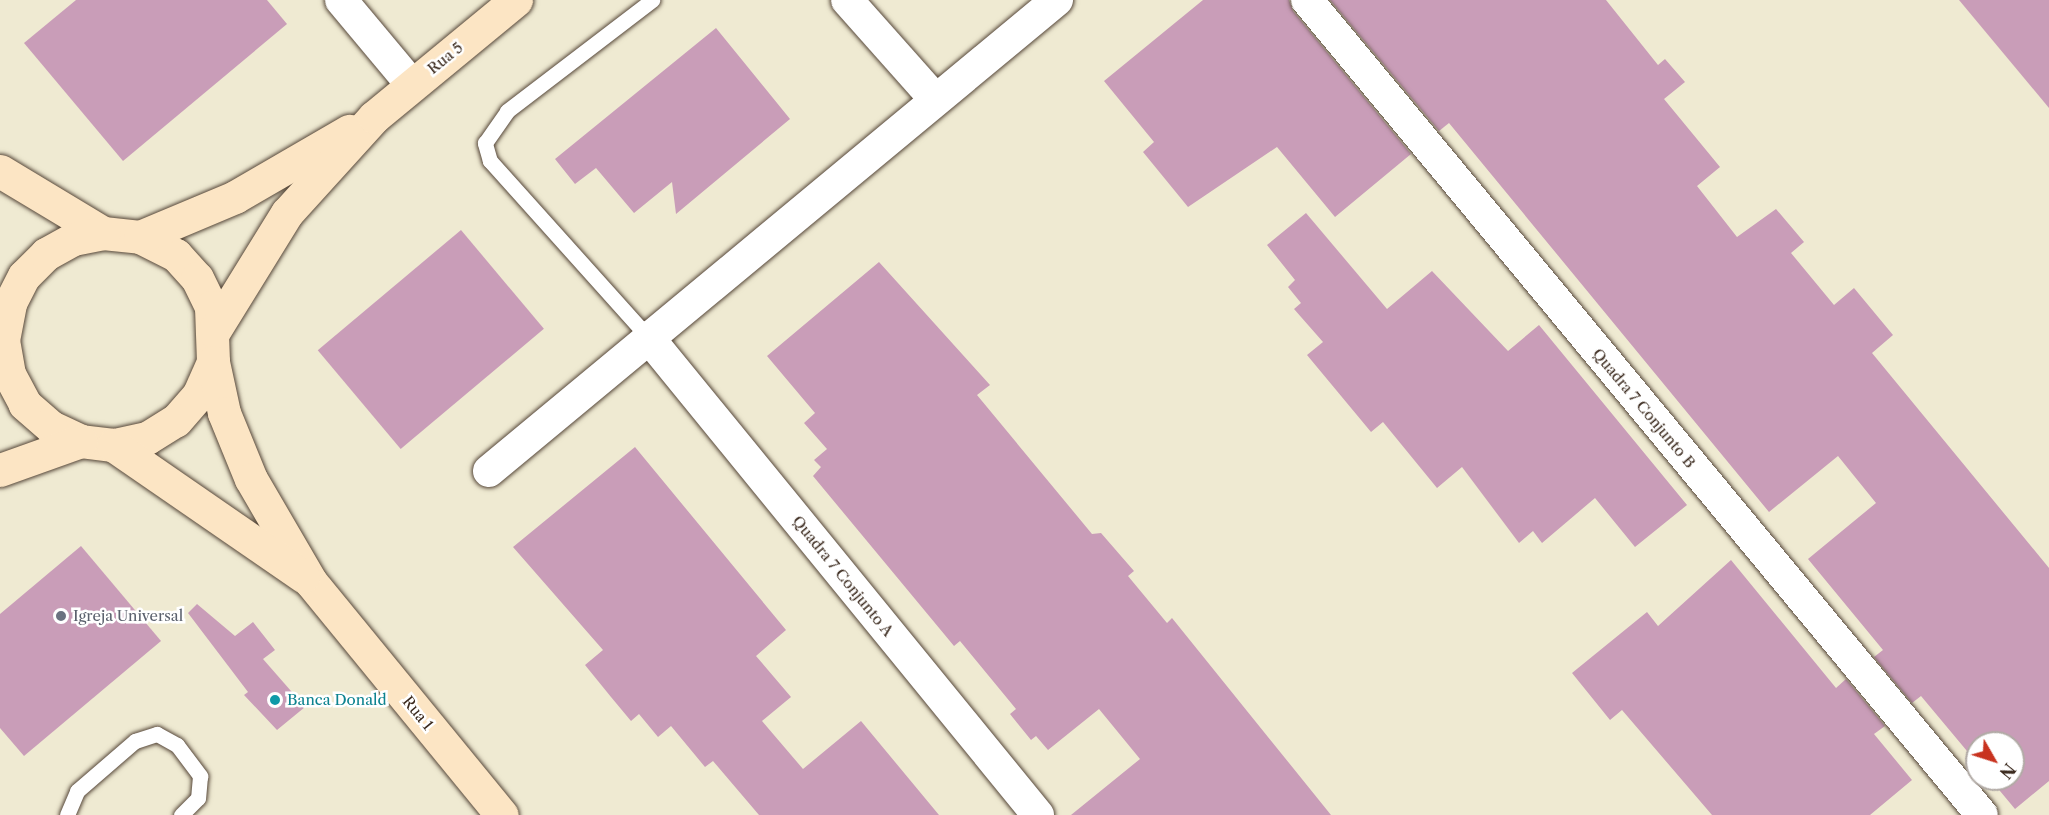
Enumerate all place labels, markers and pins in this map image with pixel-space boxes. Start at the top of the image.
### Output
place label: Igreja Universal [73,607,183,625]
marker: Igreja Universal [54,609,68,623]
place label: Banca Donald [287,691,387,709]
marker: Banca Donald [268,693,282,707]

